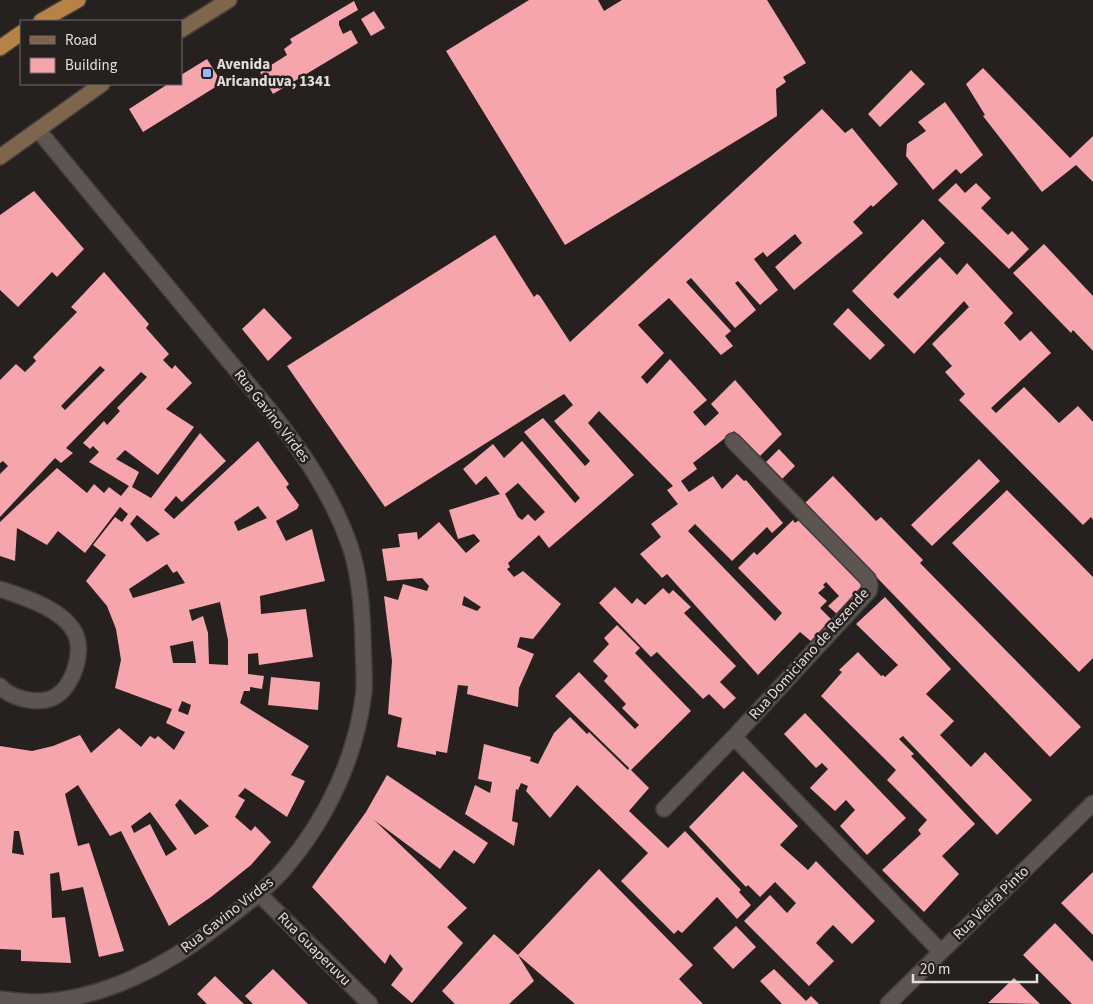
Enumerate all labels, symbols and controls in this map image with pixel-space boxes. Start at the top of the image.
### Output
legend [20,20,182,85]
text: Road [65,30,97,51]
place label: Avenida Aricanduva, 1341 [216,54,331,92]
text: Building [65,55,118,76]
marker: Avenida Aricanduva, 1341 [201,67,213,79]
street label: Rua Gavino Virdes [229,365,315,467]
street label: Rua Domiciano de Rezende [744,584,874,724]
street label: Rua Vieira Pinto [948,861,1034,945]
street label: Rua Gavino Virdes [176,872,278,958]
street label: Rua Guaperuvu [272,907,356,991]
scale bar [913,952,1037,984]
text: 20 m [920,959,950,980]

